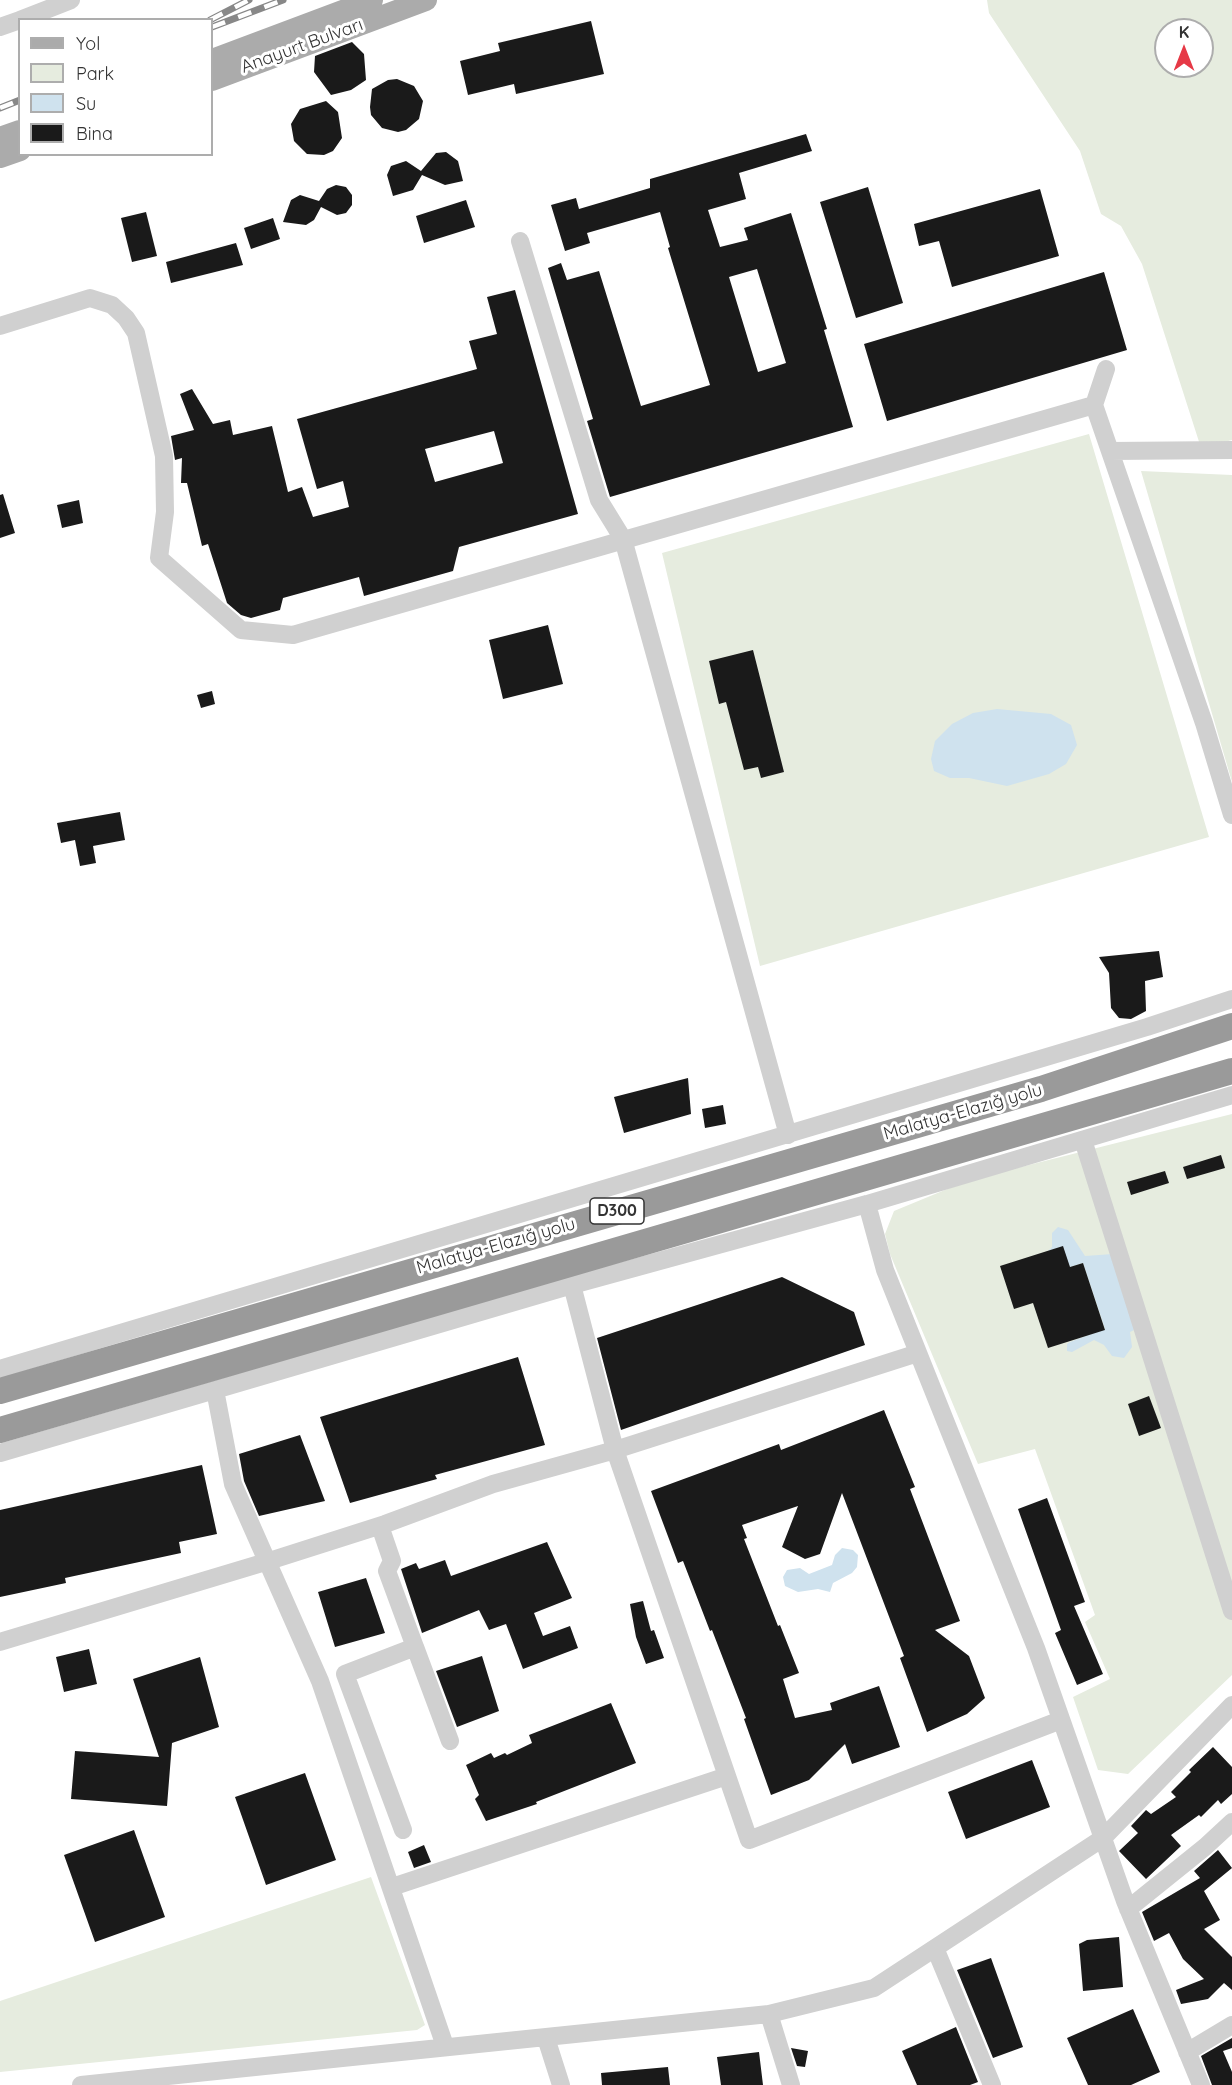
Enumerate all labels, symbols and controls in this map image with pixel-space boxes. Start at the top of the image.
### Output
street label: Anayurt Bulvarı [238,14,366,78]
legend [18,18,213,156]
north arrow [1154,18,1214,78]
text: K [1179,22,1189,42]
text: Yol [76,32,100,55]
text: Park [76,62,114,85]
text: Su [76,92,96,115]
text: Bina [76,122,113,145]
street label: Malatya-Elazığ yolu [881,1079,1045,1145]
road number: D300 [590,1198,644,1224]
street label: Malatya-Elazığ yolu [414,1213,578,1279]

